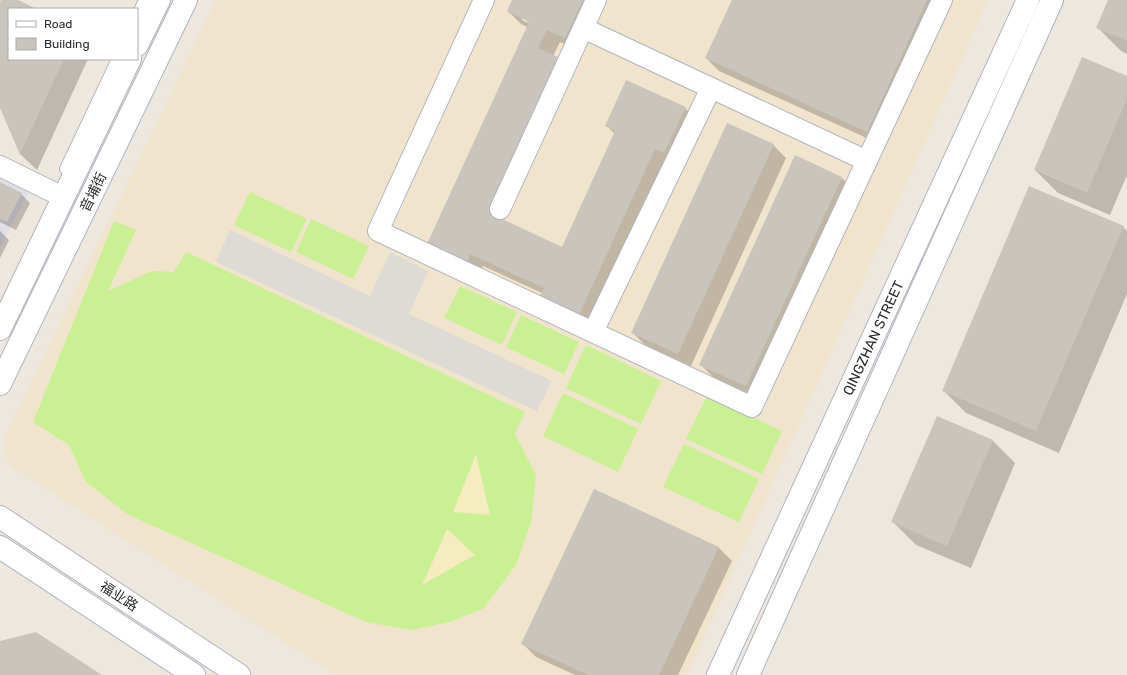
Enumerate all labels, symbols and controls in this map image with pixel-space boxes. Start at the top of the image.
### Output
legend [8,8,138,60]
text: Road [44,17,72,31]
text: Building [44,37,90,51]
street label: 音埔街 [77,170,110,215]
street label: QINGZHAN STREET [839,278,907,398]
street label: 福业路 [96,578,141,615]

